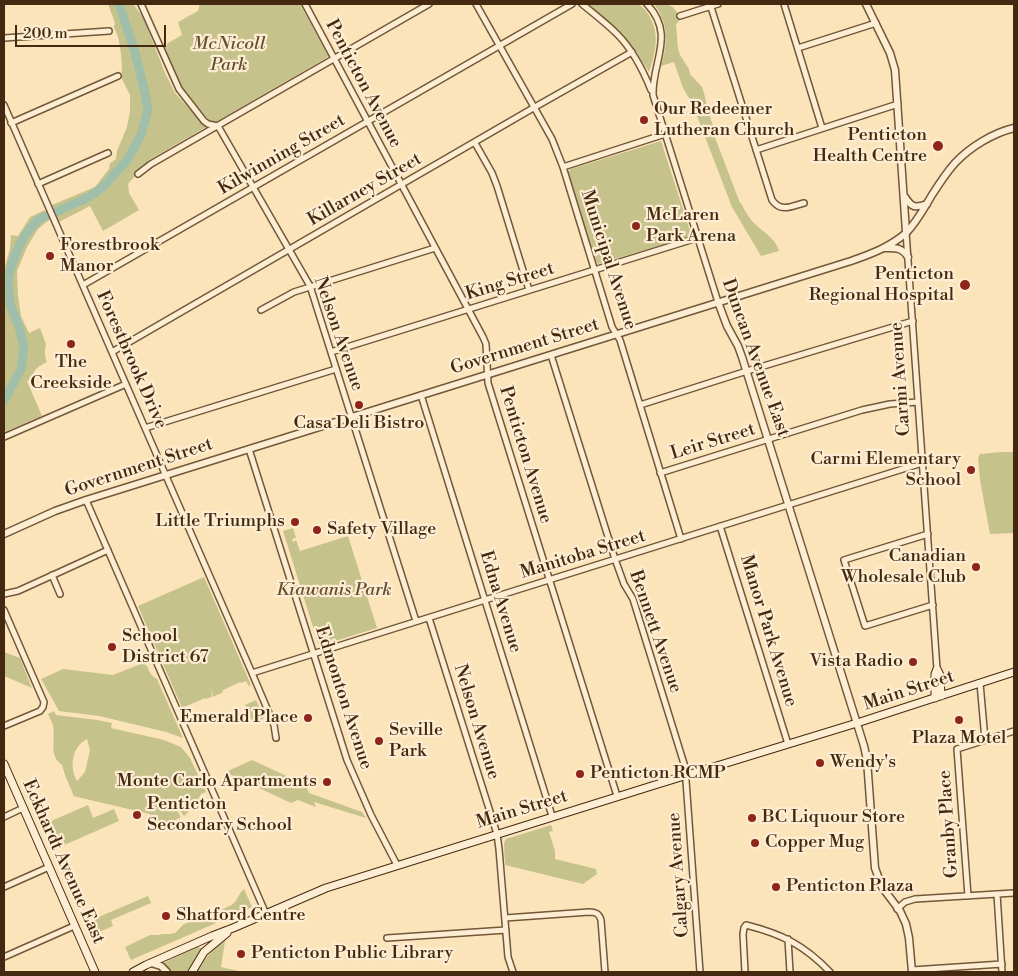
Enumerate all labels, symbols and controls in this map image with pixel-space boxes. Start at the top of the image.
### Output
scale bar [18,15,169,47]
street label: Penticton Avenue [320,16,406,152]
text: 200 m [23,24,68,43]
park label: McNicoll Park [192,34,266,76]
place label: Our Redeemer Lutheran Church [654,99,794,142]
street label: Kilwinning Street [215,110,349,200]
marker: Our Redeemer Lutheran Church [638,114,650,126]
place label: Penticton Health Centre [813,125,927,168]
marker: Penticton Health Centre [931,139,945,153]
street label: Killarney Street [304,149,426,231]
street label: Municipal Avenue [575,187,641,333]
place label: McLaren Park Arena [646,205,736,248]
marker: McLaren Park Arena [630,220,642,232]
place label: Forestbrook Manor [60,235,159,278]
marker: Forestbrook Manor [44,250,56,262]
street label: King Street [463,258,557,306]
place label: Penticton Regional Hospital [809,264,954,306]
street label: Nelson Avenue [308,274,368,394]
street label: Duncan Avenue East [716,276,794,440]
marker: Penticton Regional Hospital [958,278,972,292]
street label: Forestbrook Drive [91,288,171,432]
street label: Government Street [448,314,602,380]
street label: Carmi Avenue [886,321,916,437]
marker: The Creekside [65,338,77,350]
place label: The Creekside [30,352,112,394]
street label: Penticton Avenue [494,384,556,526]
marker: Casa Deli Bistro [353,399,365,411]
place label: Casa Deli Bistro [294,413,424,435]
street label: Leir Street [668,419,758,465]
street label: Government Street [62,434,216,502]
place label: Carmi Elementary School [811,449,961,492]
marker: Carmi Elementary School [965,464,977,476]
place label: Little Triumphs [155,511,285,533]
marker: Little Triumphs [289,516,301,528]
place label: Safety Village [327,519,436,541]
marker: Safety Village [311,524,323,536]
street label: Manitoba Street [518,526,648,584]
place label: Canadian Wholesale Club [841,546,966,588]
street label: Edna Avenue [474,548,526,656]
street label: Manor Park Avenue [735,552,801,710]
marker: Canadian Wholesale Club [970,561,982,573]
street label: Bennett Avenue [624,568,686,696]
park label: Kiawanis Park [276,580,392,602]
street label: Edmonton Avenue [310,624,376,772]
place label: School District 67 [122,626,209,669]
marker: School District 67 [106,641,118,653]
place label: Vista Radio [809,651,903,673]
marker: Vista Radio [907,656,919,668]
street label: Nelson Avenue [448,662,504,782]
street label: Main Street [861,666,957,716]
place label: Emerald Place [180,707,298,729]
marker: Emerald Place [302,712,314,724]
marker: Plaza Motel [953,714,965,726]
place label: Seville Park [389,720,443,762]
place label: Plaza Motel [912,728,1006,750]
marker: Seville Park [373,735,385,747]
place label: Wendy's [830,752,896,774]
marker: Wendy's [814,757,826,769]
place label: Penticton RCMP [590,763,726,785]
marker: Penticton RCMP [574,768,586,780]
street label: Granby Place [934,769,964,879]
place label: Monte Carlo Apartments [117,771,317,793]
street label: Eckhardt Avenue East [17,776,109,948]
marker: Monte Carlo Apartments [321,776,333,788]
street label: Main Street [474,786,570,834]
place label: Penticton Secondary School [147,794,292,836]
place label: BC Liquour Store [762,807,905,829]
marker: Penticton Secondary School [131,809,143,821]
street label: Calgary Avenue [664,812,694,938]
marker: BC Liquour Store [746,812,758,824]
place label: Copper Mug [765,832,864,854]
marker: Copper Mug [749,837,761,849]
place label: Penticton Plaza [786,876,914,898]
marker: Penticton Plaza [770,881,782,893]
place label: Shatford Centre [176,905,306,927]
marker: Shatford Centre [160,910,172,922]
place label: Penticton Public Library [251,943,453,965]
marker: Penticton Public Library [235,948,247,960]

